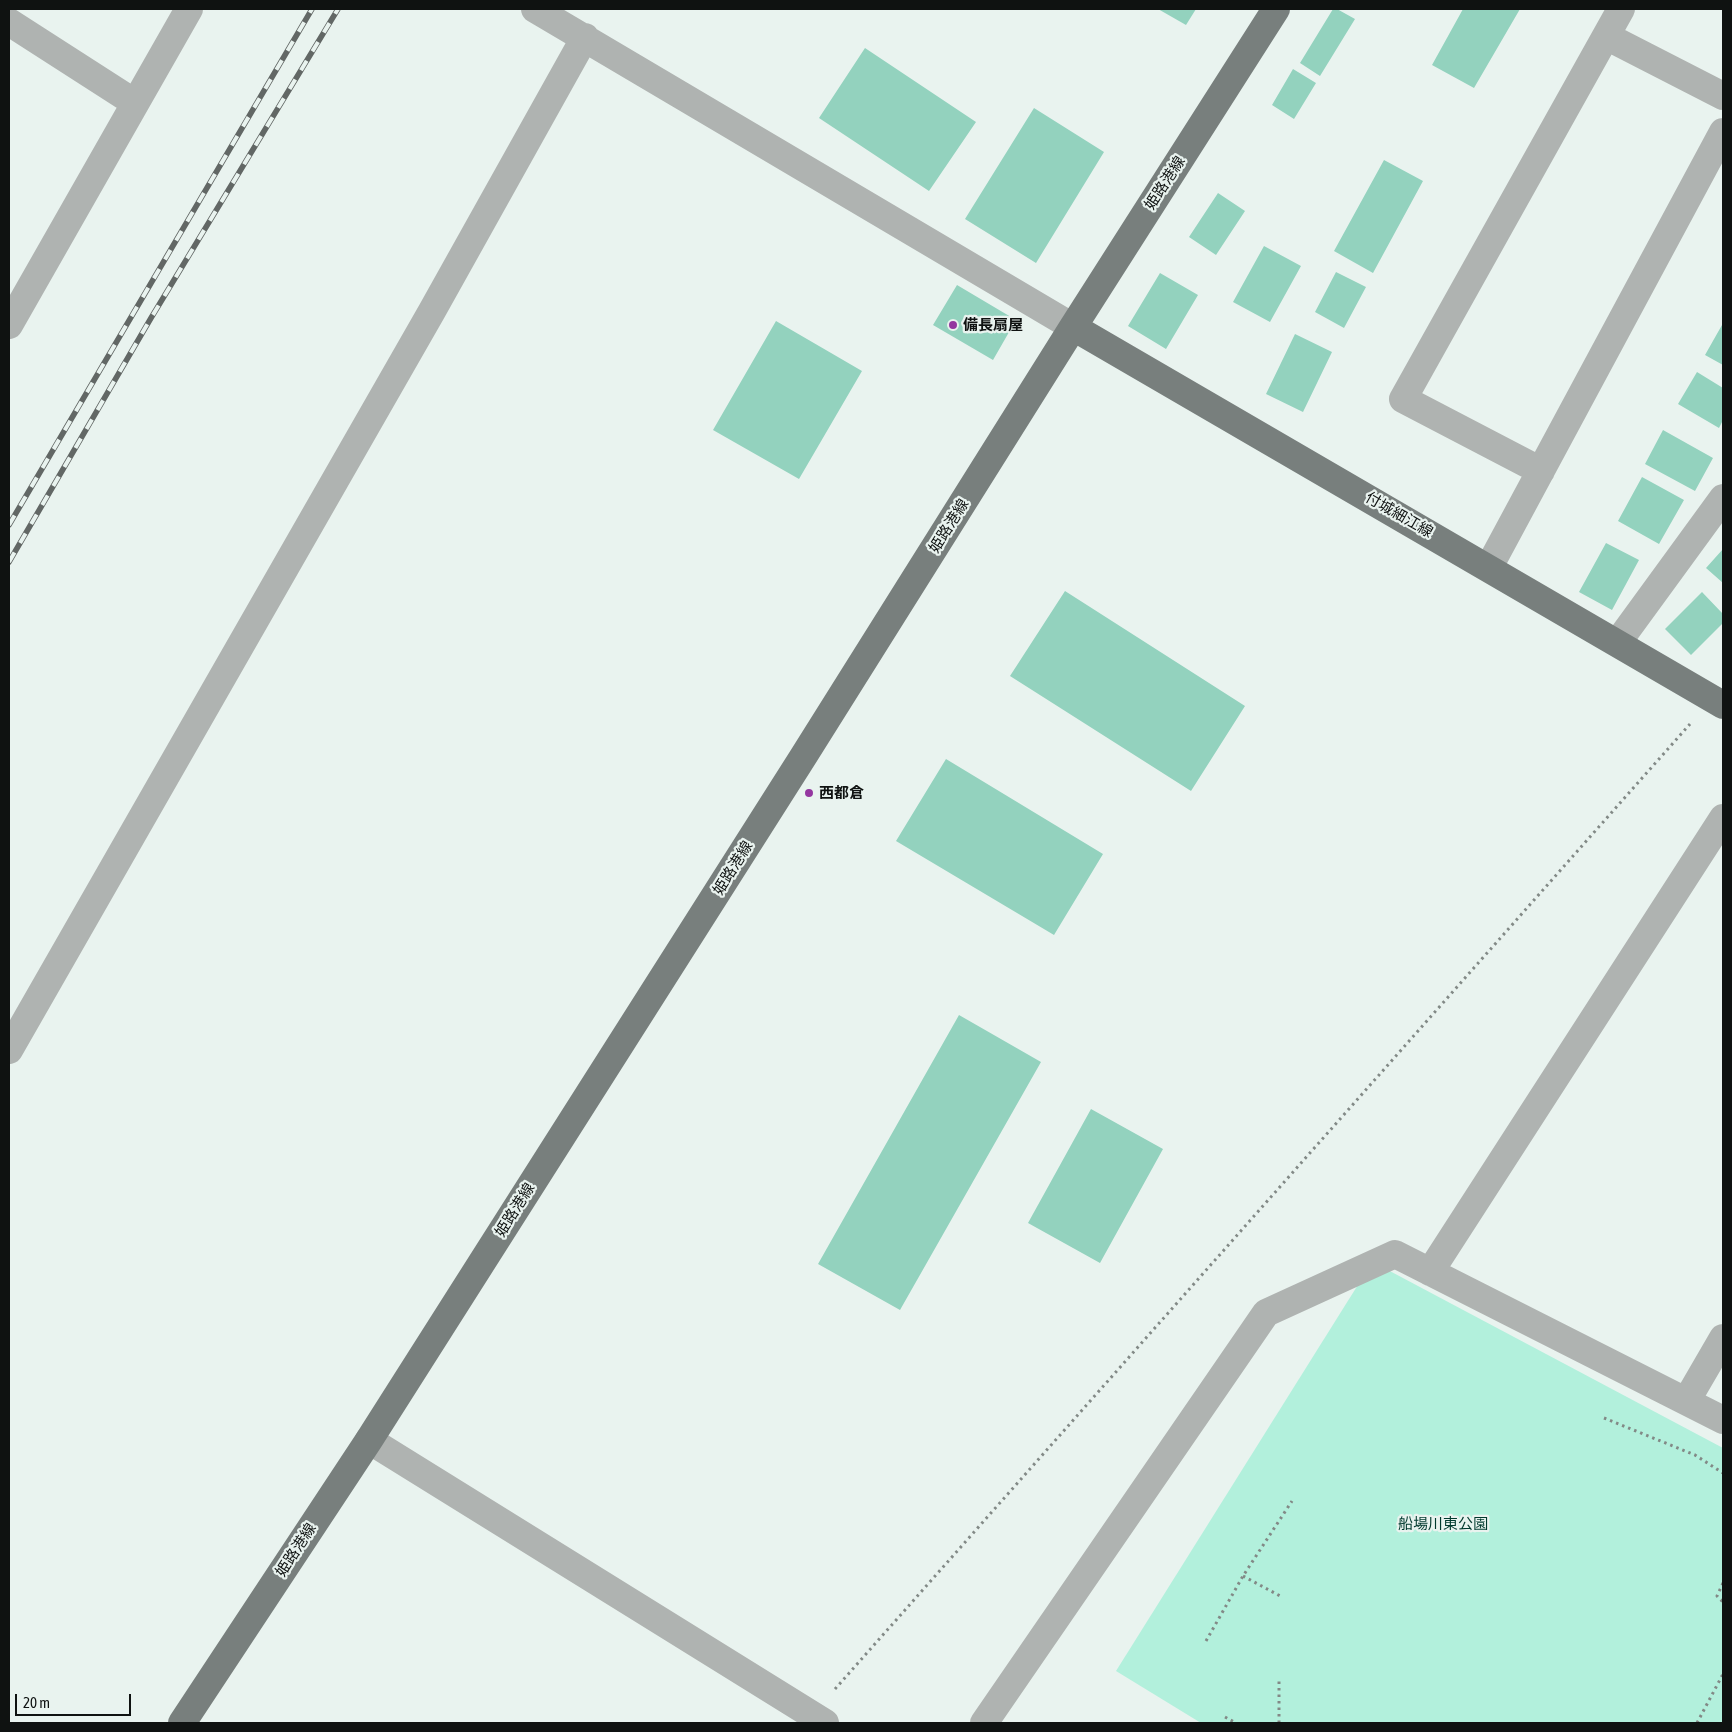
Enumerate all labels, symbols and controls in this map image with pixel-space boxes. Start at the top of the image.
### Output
street label: 姫路港線 [1141,153,1189,213]
place label: 備長扇屋 [963,316,1023,334]
marker: 備長扇屋 [947,319,959,331]
street label: 付城細江線 [1362,488,1436,542]
street label: 姫路港線 [925,496,973,556]
place label: 西都倉 [819,784,864,802]
marker: 西都倉 [803,787,815,799]
street label: 姫路港線 [709,838,757,898]
street label: 姫路港線 [491,1180,539,1240]
park label: 船場川東公園 [1398,1515,1488,1533]
street label: 姫路港線 [272,1520,320,1580]
scale bar [18,1684,134,1716]
text: 20 m [23,1694,50,1711]

